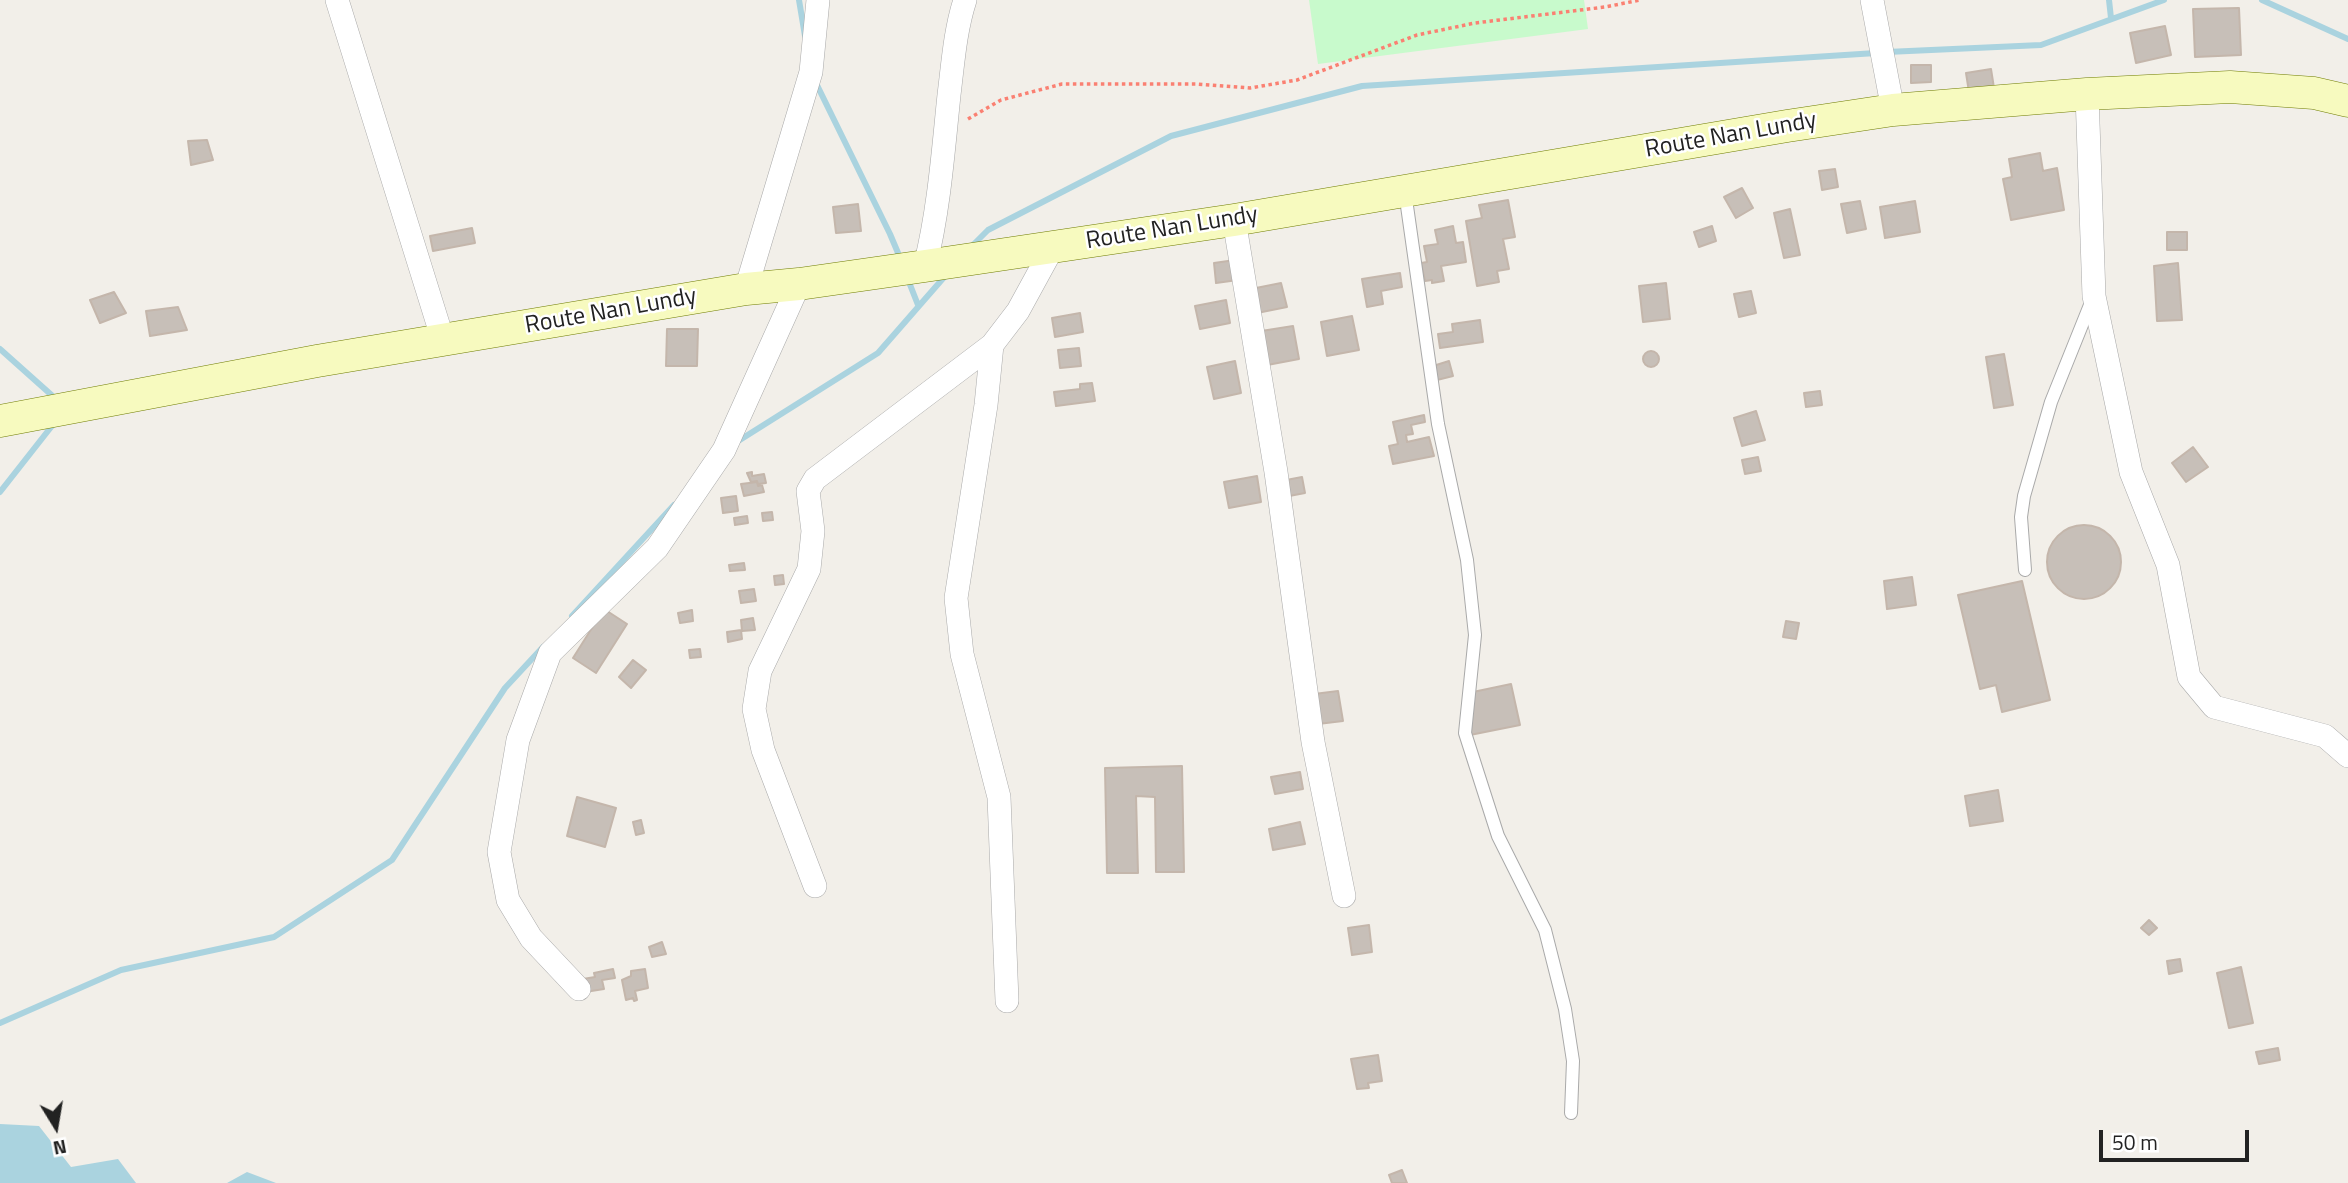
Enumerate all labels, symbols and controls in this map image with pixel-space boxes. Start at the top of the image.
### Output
street label: Route Nan Lundy [1643,107,1819,165]
street label: Route Nan Lundy [1084,201,1260,257]
street label: Route Nan Lundy [523,283,699,341]
north arrow [21,1092,91,1162]
scale bar [2103,1116,2254,1160]
text: 50 m [2112,1126,2158,1158]
text: N [51,1133,69,1164]

